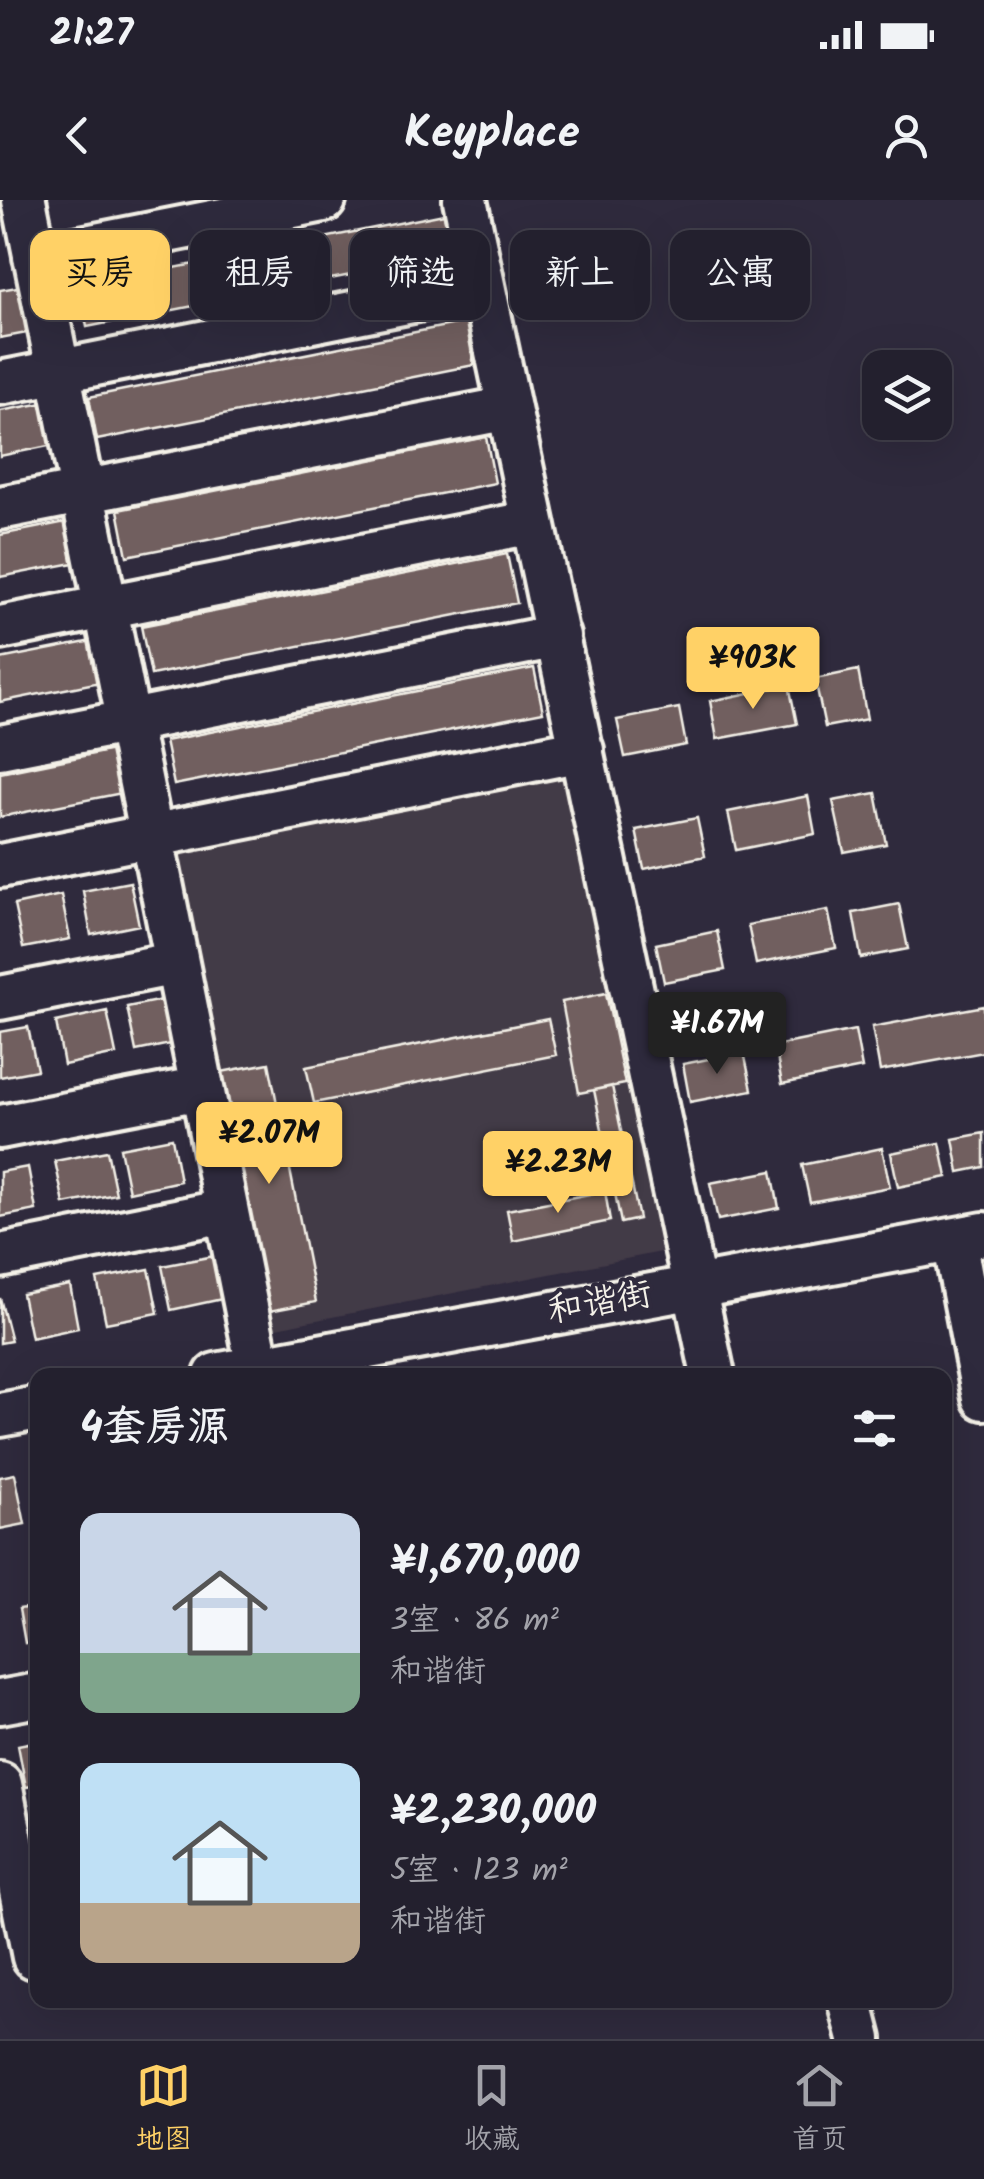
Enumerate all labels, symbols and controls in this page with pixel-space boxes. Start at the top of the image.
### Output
text: 21:27 [50,5,133,65]
text: Keyplace [404,99,580,171]
icon: back [50,108,105,163]
icon: person [879,108,934,163]
chip: 买房 [30,230,170,320]
chip: 租房 [190,230,330,320]
chip: 筛选 [350,230,490,320]
chip: 新上 [510,230,650,320]
chip: 公寓 [670,230,810,320]
map controls [862,350,952,440]
button: layers [862,350,952,440]
pin: ¥903K [683,627,823,712]
text: ¥903K [708,634,798,685]
pin: ¥1.67M [636,992,798,1077]
text: ¥1.67M [670,999,764,1050]
pin: ¥2.07M [188,1102,350,1187]
text: ¥2.07M [218,1109,320,1160]
pin: ¥2.23M [477,1131,639,1216]
text: ¥2.23M [505,1138,611,1189]
street label: 和谐街 [543,1267,657,1341]
text: 4套房源 [80,1395,229,1462]
icon: filters [847,1401,902,1456]
text: ¥1,670,000 [390,1529,579,1596]
icon: home [160,1553,280,1673]
text: 3室 · 86 m² [390,1596,559,1647]
text: 和谐街 [390,1647,486,1698]
text: ¥2,230,000 [390,1779,596,1846]
icon: home [160,1803,280,1923]
text: 5室 · 123 m² [390,1846,568,1897]
text: 和谐街 [390,1897,486,1948]
tab: 地图 [136,2058,192,2163]
tab: 收藏 [464,2058,520,2163]
tab: 首页 [792,2058,848,2163]

